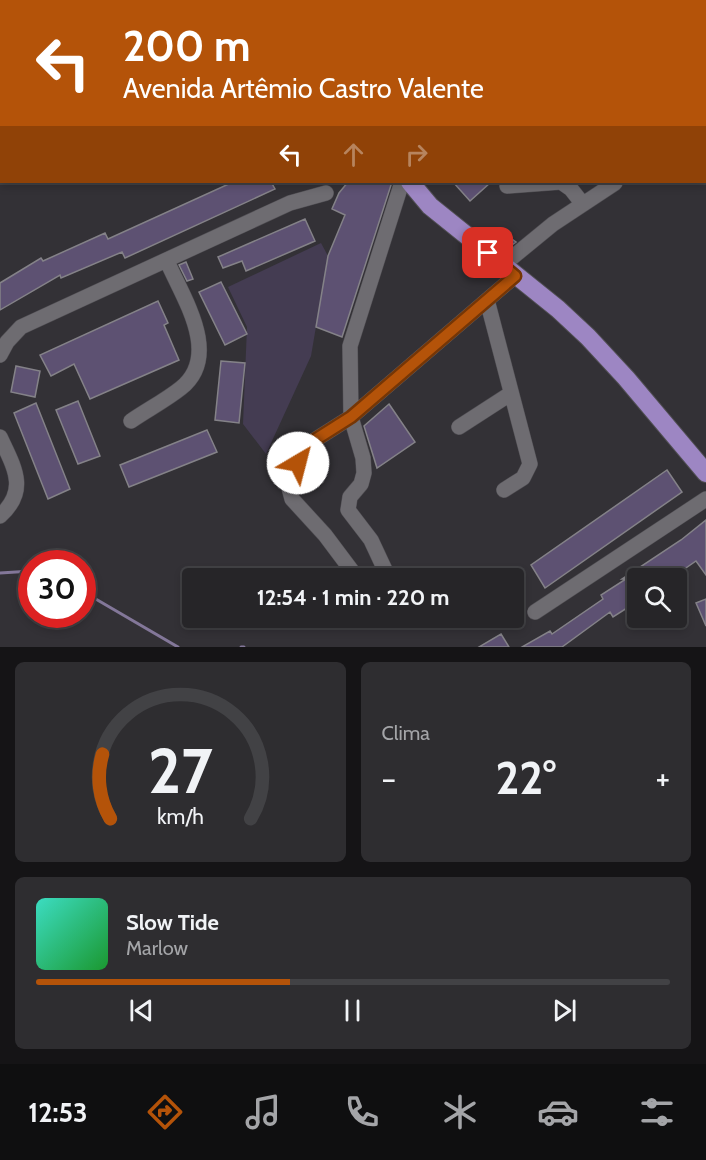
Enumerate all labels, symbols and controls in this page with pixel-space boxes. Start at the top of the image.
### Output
text: 200 m [123,20,250,72]
icon: left [24,24,102,102]
text: Avenida Artêmio Castro Valente [123,72,484,105]
icon: left [274,138,307,171]
icon: ahead [337,138,370,171]
icon: right [400,138,433,171]
pin [462,227,513,278]
icon: arrive [471,236,504,269]
position arrow [266,431,330,495]
speed limit sign: 30 [18,550,96,628]
map controls [627,568,687,628]
button: search [627,568,687,628]
text: 12:54 · 1 min · 220 m [257,584,449,611]
text: Clima [382,721,430,745]
text: 27 [148,733,213,809]
text: 22° [495,751,556,805]
text: − [382,758,396,798]
text: + [655,758,670,798]
text: km/h [157,803,204,829]
text: Slow Tide [126,909,219,936]
text: Marlow [126,936,188,960]
icon: previous [125,994,158,1027]
icon: pause [336,994,369,1027]
icon: next [548,994,581,1027]
icon: directions [144,1091,186,1133]
icon: music [242,1091,284,1133]
icon: phone [341,1091,383,1133]
icon: climate [439,1091,481,1133]
icon: car [537,1091,579,1133]
icon: filters [636,1091,678,1133]
text: 12:53 [28,1096,87,1129]

